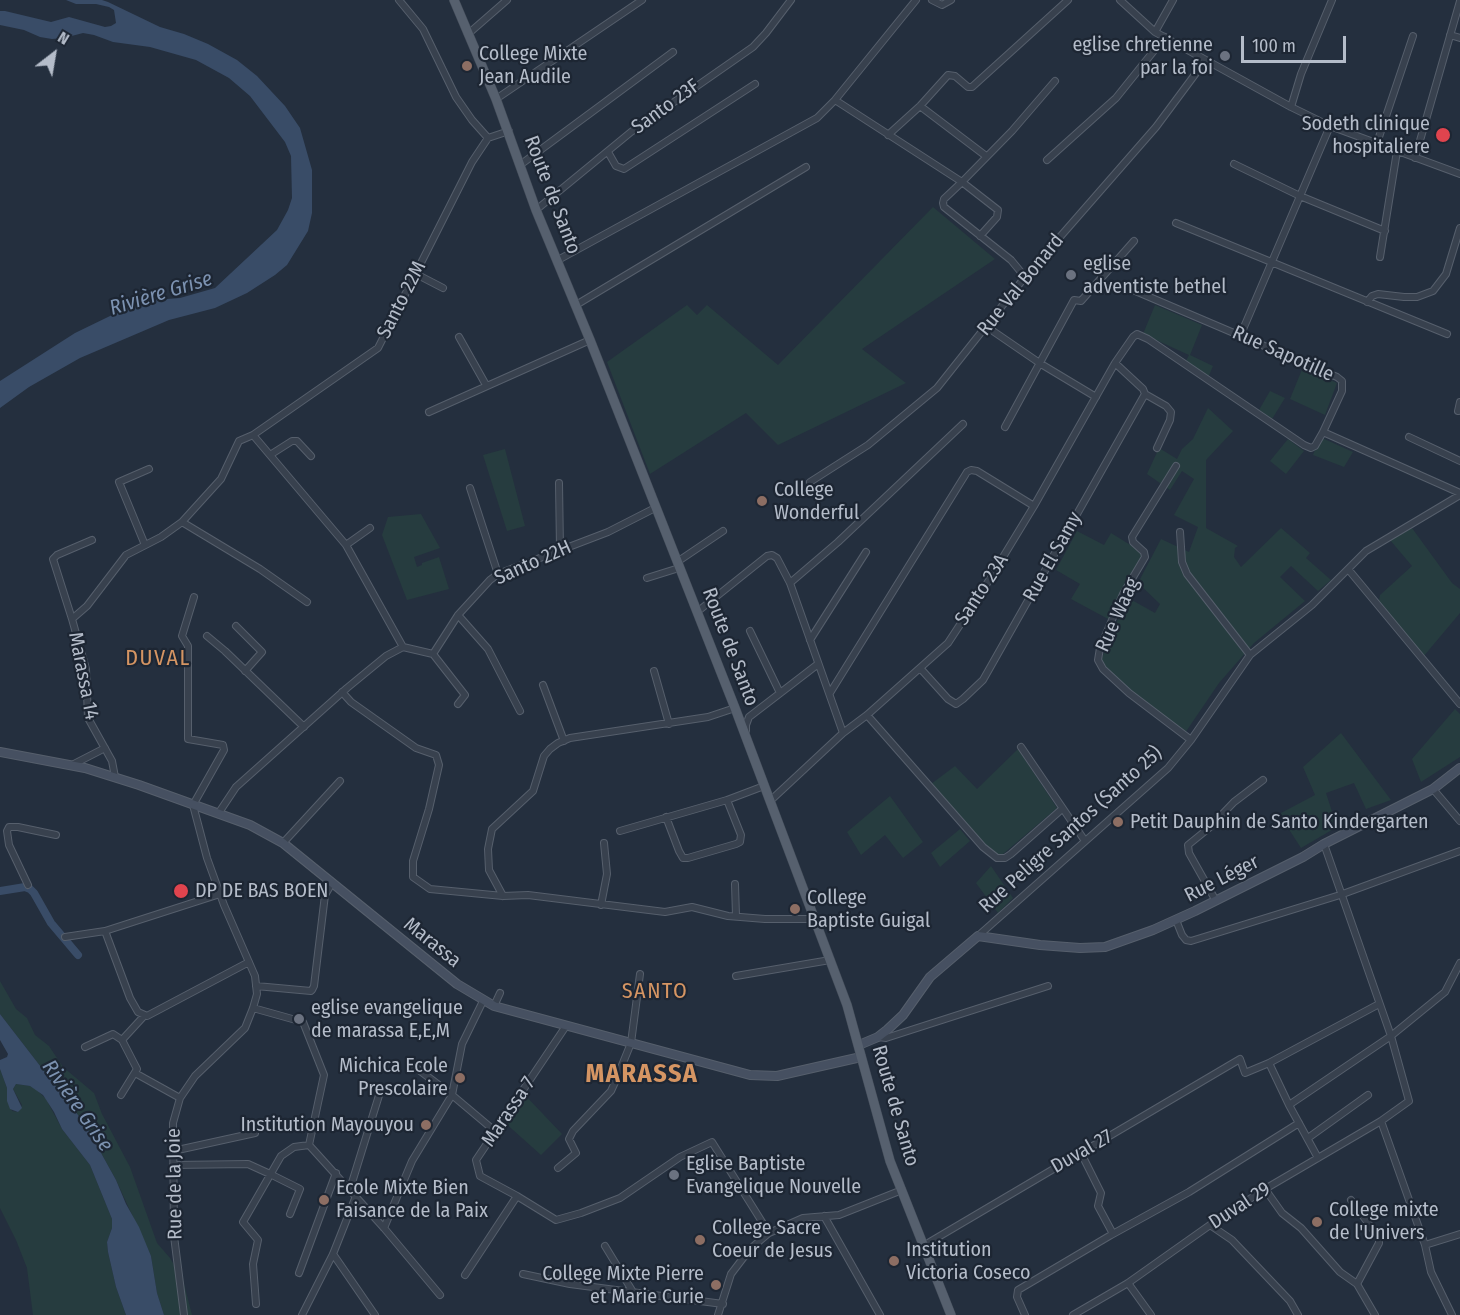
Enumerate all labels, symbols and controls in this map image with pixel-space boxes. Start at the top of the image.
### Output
north arrow [24,24,84,84]
scale bar [1244,24,1349,62]
text: N [55,28,73,49]
place label: eglise chretienne par la foi [1072,33,1213,80]
text: 100 m [1252,35,1296,57]
place label: College Mixte Jean Audile [479,42,587,89]
marker: eglise chretienne par la foi [1218,49,1232,63]
marker: College Mixte Jean Audile [460,59,474,73]
street label: Santo 23F [627,74,705,140]
place label: Sodeth clinique hospitaliere [1302,112,1430,159]
marker: Sodeth clinique hospitaliere [1434,126,1452,144]
street label: Route de Santo [518,132,586,258]
street label: Rue Val Bonard [973,229,1069,341]
place label: eglise adventiste bethel [1083,252,1226,299]
street label: Santo 22M [372,257,432,343]
water label: Rivière Grise [107,266,215,322]
marker: eglise adventiste bethel [1064,268,1078,282]
street label: Rue Sapotille [1228,321,1338,387]
place label: College Wonderful [774,478,859,525]
marker: College Wonderful [755,494,769,508]
street label: Rue El Samy [1018,508,1088,606]
street label: Santo 22H [491,535,575,591]
street label: Santo 23A [950,550,1014,630]
street label: Rue Waag [1091,574,1145,656]
street label: Route de Santo [696,584,764,710]
street label: Marassa 14 [63,630,103,722]
district label: DUVAL [125,646,191,672]
street label: Rue Peligre Santos (Santo 25) [974,741,1168,919]
place label: Petit Dauphin de Santo Kindergarten [1130,810,1429,834]
marker: Petit Dauphin de Santo Kindergarten [1111,815,1125,829]
street label: Rue Léger [1181,850,1263,908]
place label: DP DE BAS BOEN [195,879,328,903]
marker: DP DE BAS BOEN [172,882,190,900]
place label: College Baptiste Guigal [807,886,930,933]
marker: College Baptiste Guigal [788,902,802,916]
street label: Marassa [399,913,465,973]
district label: SANTO [622,979,688,1005]
place label: eglise evangelique de marassa E,E,M [311,996,463,1043]
marker: eglise evangelique de marassa E,E,M [292,1012,306,1026]
street label: Route de Santo [866,1043,924,1169]
place label: Michica Ecole Prescolaire [339,1054,448,1101]
water label: Rivière Grise [36,1055,118,1157]
district label: MARASSA [586,1059,698,1091]
marker: Michica Ecole Prescolaire [453,1071,467,1085]
street label: Marassa 7 [477,1072,541,1152]
place label: Institution Mayouyou [240,1113,414,1137]
marker: Institution Mayouyou [419,1118,433,1132]
street label: Duval 27 [1047,1125,1117,1179]
street label: Rue de la Joie [162,1128,188,1240]
place label: Eglise Baptiste Evangelique Nouvelle [686,1152,861,1199]
marker: Eglise Baptiste Evangelique Nouvelle [667,1168,681,1182]
place label: Ecole Mixte Bien Faisance de la Paix [336,1176,488,1223]
street label: Duval 29 [1205,1177,1275,1235]
marker: Ecole Mixte Bien Faisance de la Paix [317,1193,331,1207]
place label: College mixte de l'Univers [1329,1198,1439,1245]
marker: College mixte de l'Univers [1310,1215,1324,1229]
place label: College Sacre Coeur de Jesus [712,1216,832,1263]
marker: College Sacre Coeur de Jesus [693,1233,707,1247]
place label: Institution Victoria Coseco [906,1238,1030,1285]
marker: Institution Victoria Coseco [887,1254,901,1268]
place label: College Mixte Pierre et Marie Curie [542,1262,704,1309]
marker: College Mixte Pierre et Marie Curie [709,1278,723,1292]

